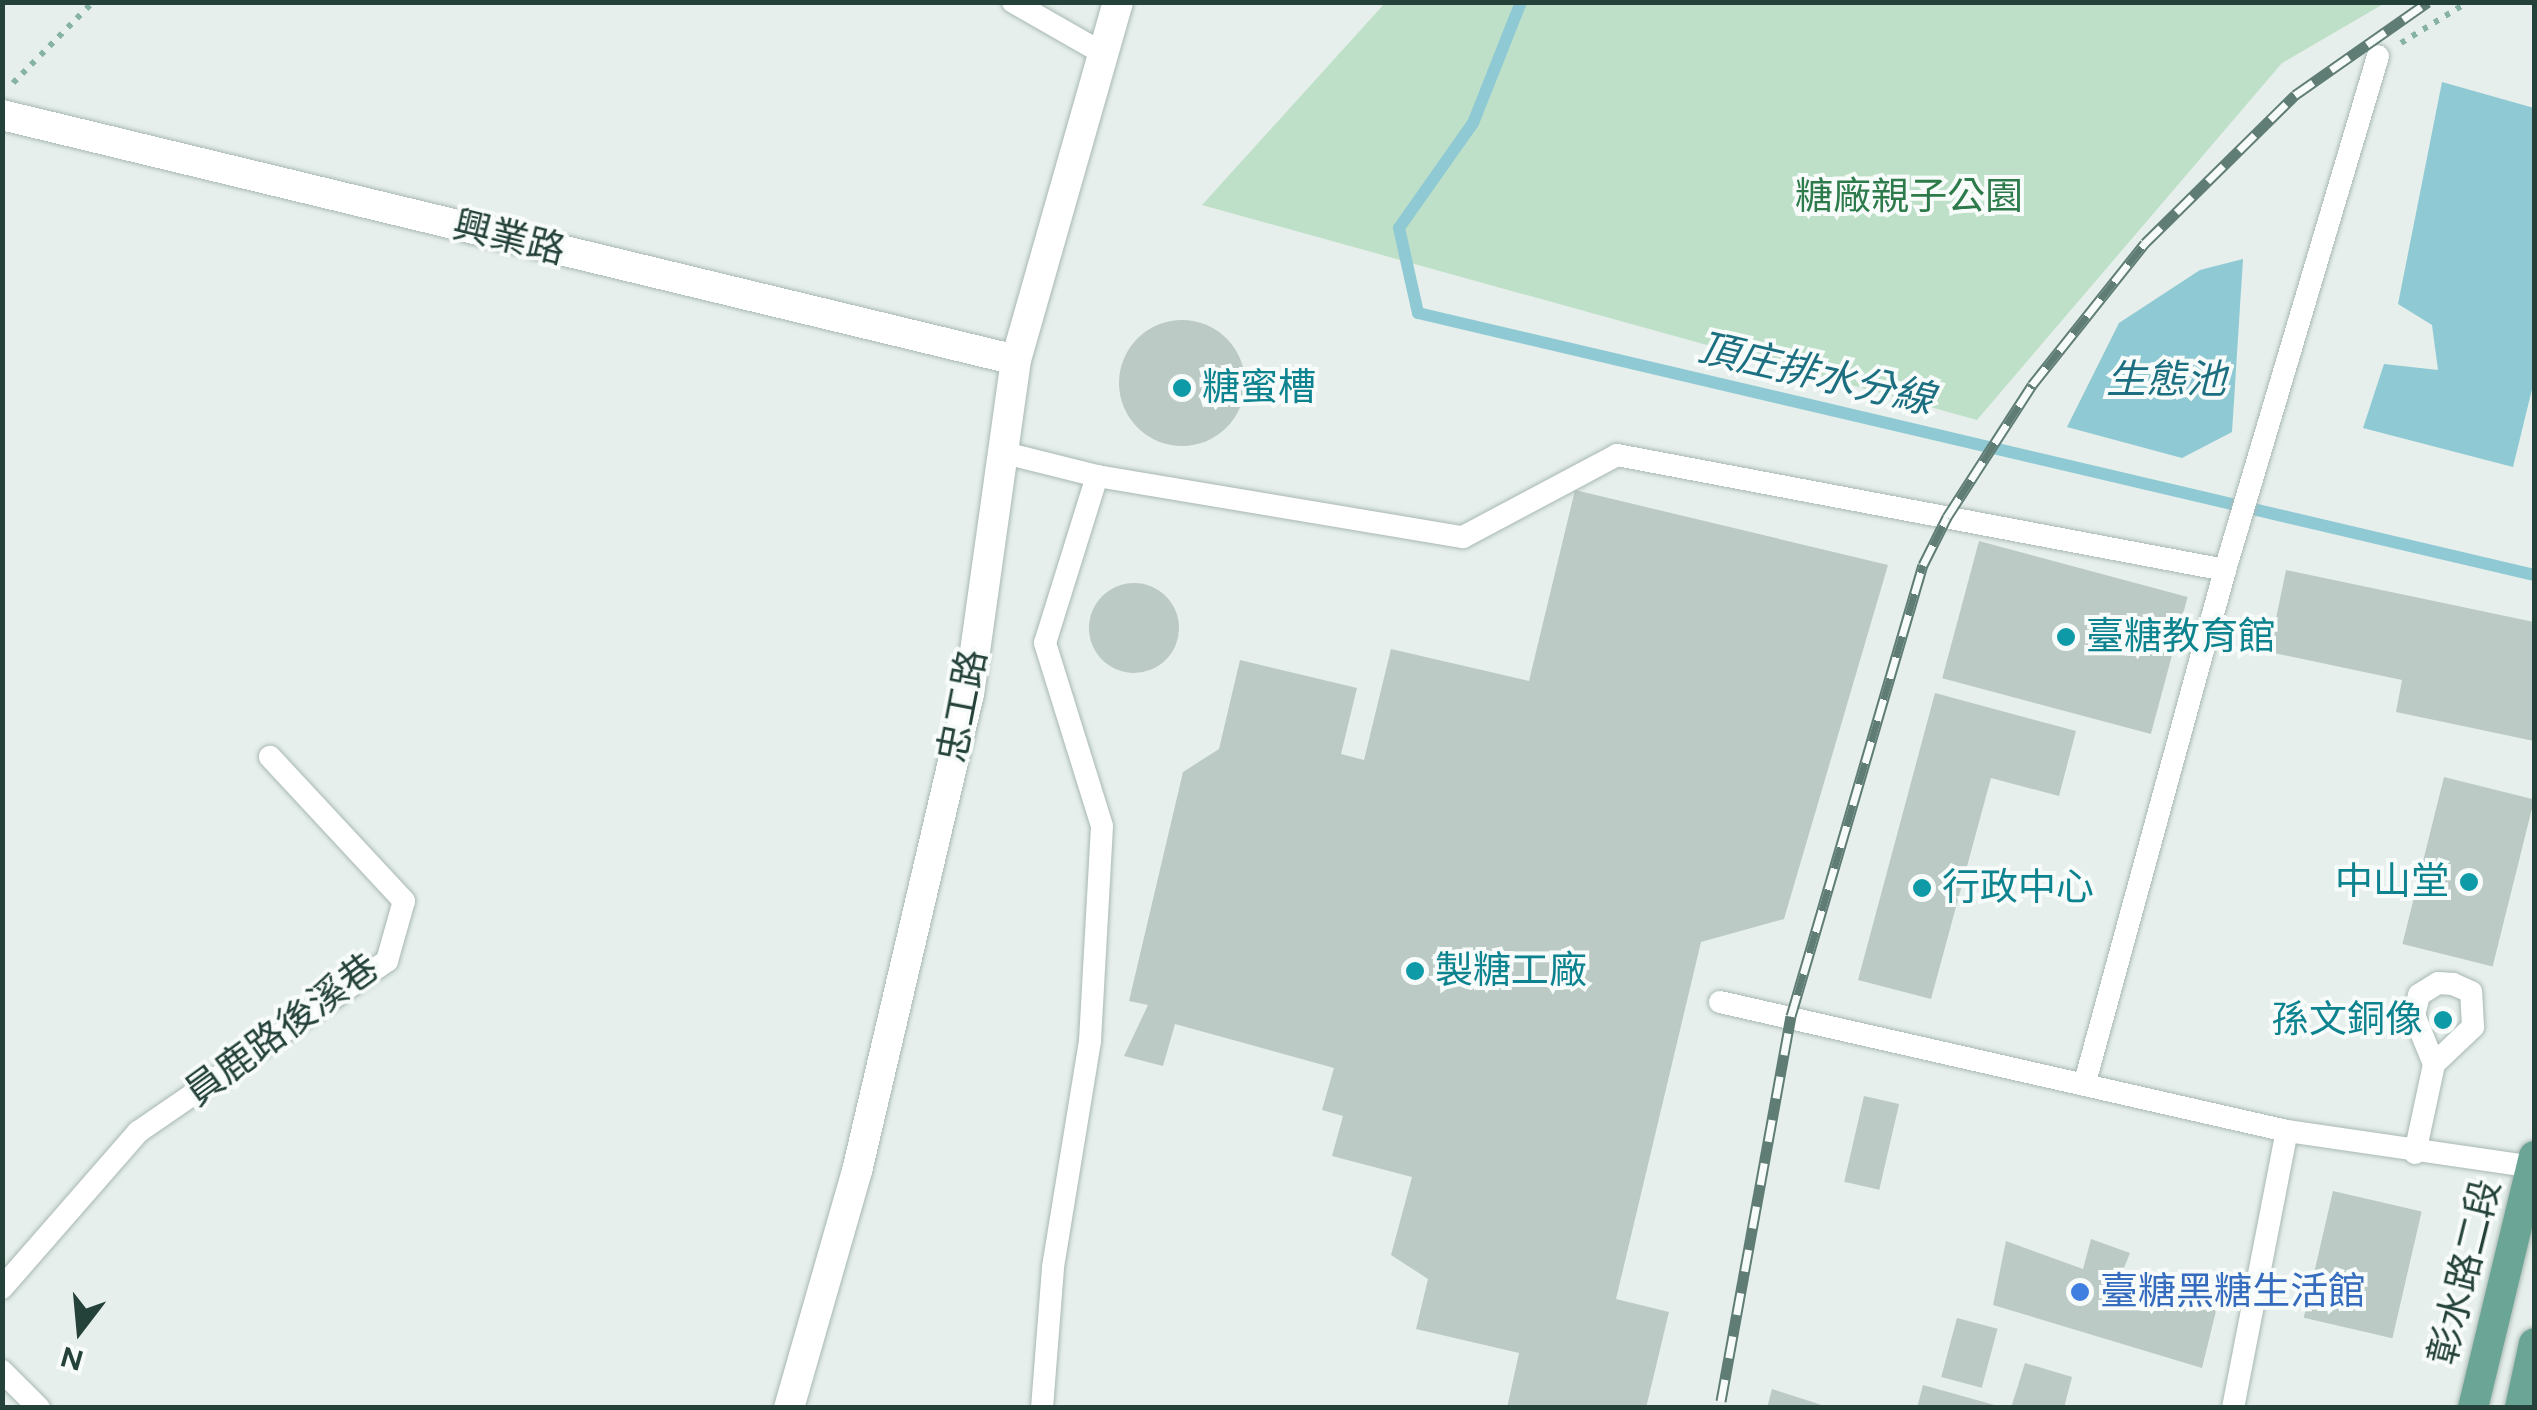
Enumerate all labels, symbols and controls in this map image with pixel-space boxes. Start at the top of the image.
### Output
park label: 糖廠親子公園 [1795,174,2023,220]
street label: 興業路 [448,202,570,274]
water label: 頂庄排水分線 [1694,323,1938,423]
water label: 生態池 [2106,355,2226,403]
place label: 糖蜜槽 [1202,365,1316,411]
marker: 糖蜜槽 [1171,377,1193,399]
place label: 臺糖教育館 [2086,614,2276,660]
marker: 臺糖教育館 [2055,626,2077,648]
street label: 忠工路 [930,646,996,766]
place label: 中山堂 [2335,859,2449,905]
place label: 行政中心 [1942,865,2094,911]
marker: 中山堂 [2458,871,2480,893]
marker: 行政中心 [1911,877,1933,899]
street label: 員鹿路後溪巷 [176,945,388,1115]
place label: 製糖工廠 [1435,948,1587,994]
marker: 製糖工廠 [1404,960,1426,982]
place label: 孫文銅像 [2271,997,2423,1043]
marker: 孫文銅像 [2432,1009,2454,1031]
street label: 彰水路二段 [2420,1174,2510,1370]
place label: 臺糖黑糖生活館 [2100,1269,2366,1315]
north arrow [30,1280,130,1380]
marker: 臺糖黑糖生活館 [2069,1281,2091,1303]
text: N [57,1340,87,1378]

